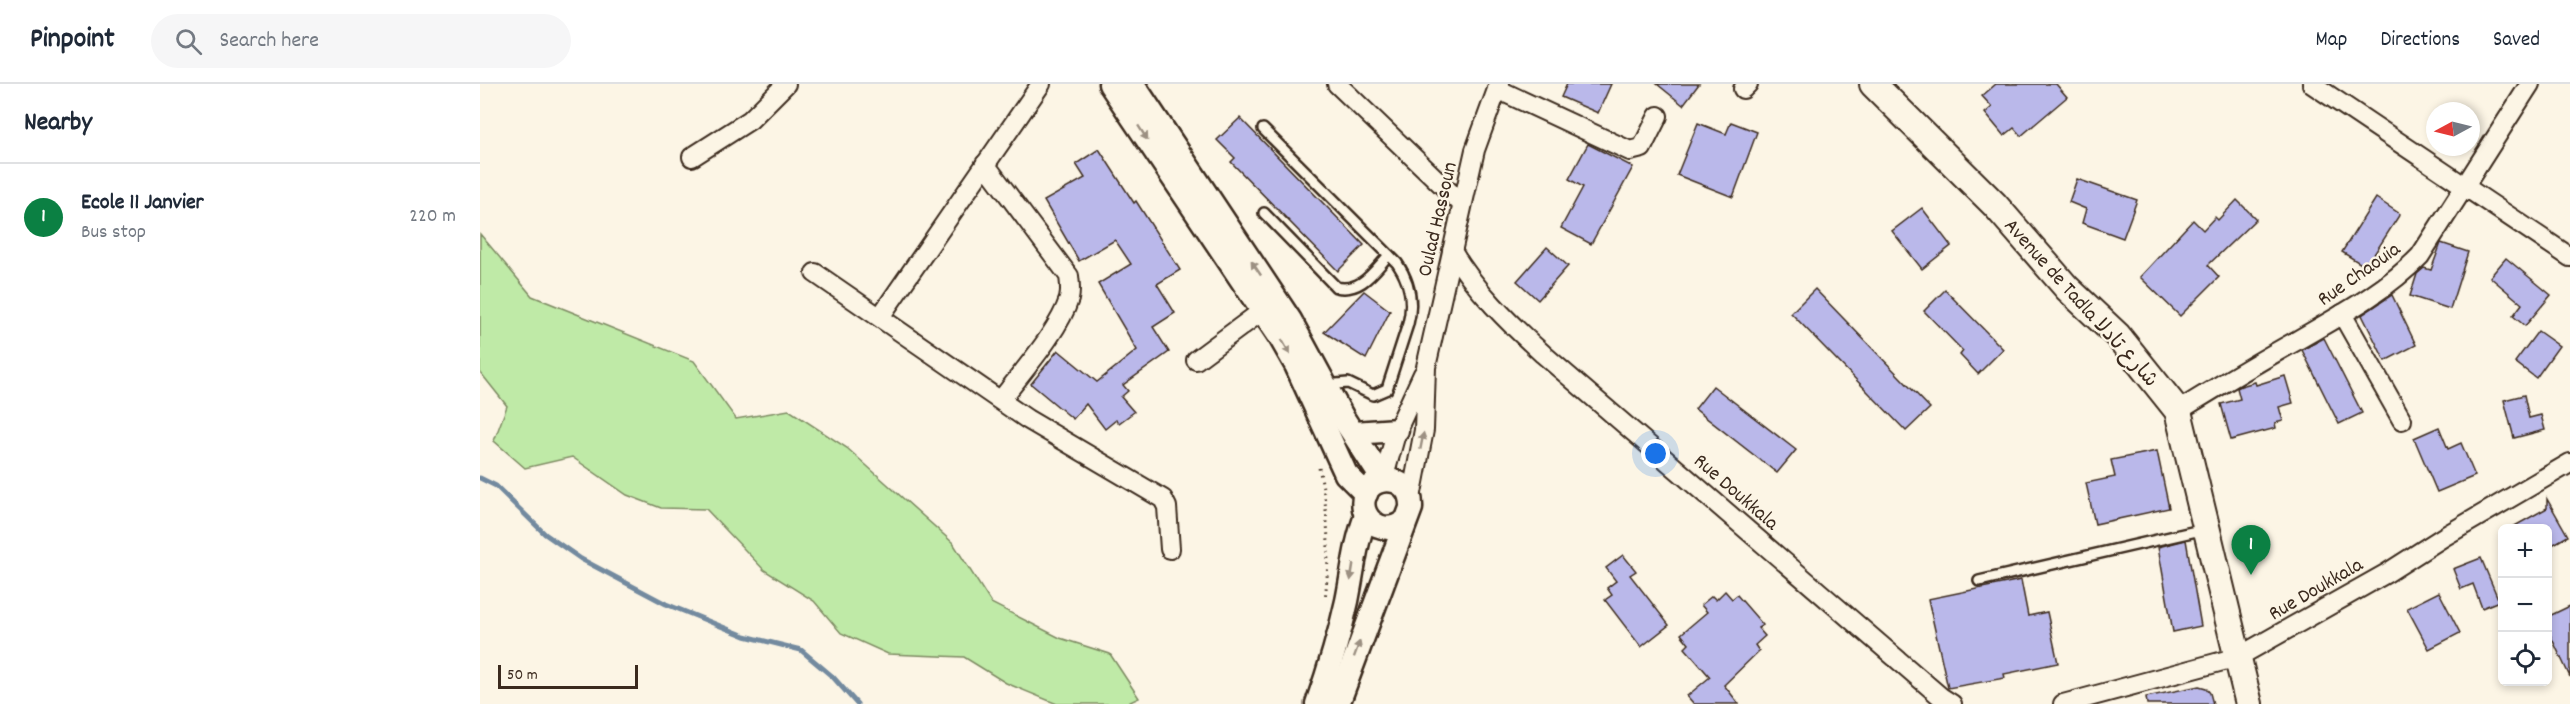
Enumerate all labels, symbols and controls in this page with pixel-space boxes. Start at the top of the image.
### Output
search box [151,14,571,68]
text: Pinpoint [30,21,115,61]
icon: search [172,25,205,58]
text: Search here [220,26,319,57]
text: Map [2316,26,2347,56]
text: Directions [2380,26,2460,56]
text: Saved [2493,26,2540,56]
north arrow [2426,102,2480,156]
text: Nearby [24,105,92,142]
one-way arrow [1137,125,1148,141]
street label: Oulad Hassoun [1411,159,1467,280]
text: Ecole 11 Janvier [81,188,204,219]
text: 1 [41,203,46,231]
text: 220 m [409,203,456,231]
street label: Avenue de Tadla شارع تادلا [1996,213,2164,395]
text: Bus stop [81,219,146,247]
street label: Rue Chaouia [2312,235,2408,315]
one-way arrow [1251,260,1262,276]
one-way arrow [1281,339,1291,356]
one-way arrow [1418,431,1427,450]
your location [1641,439,1670,468]
street label: Rue Doukkala [1686,448,1785,540]
map controls [2498,524,2552,686]
button: + [2498,524,2552,578]
pin: 1 [2232,526,2270,575]
street label: Rue Doukkala [2264,551,2370,630]
one-way arrow [1347,563,1356,582]
button: − [2498,578,2552,632]
button: locate [2498,632,2552,686]
one-way arrow [1353,640,1362,658]
scale bar [498,662,638,690]
text: 50 m [507,664,538,687]

